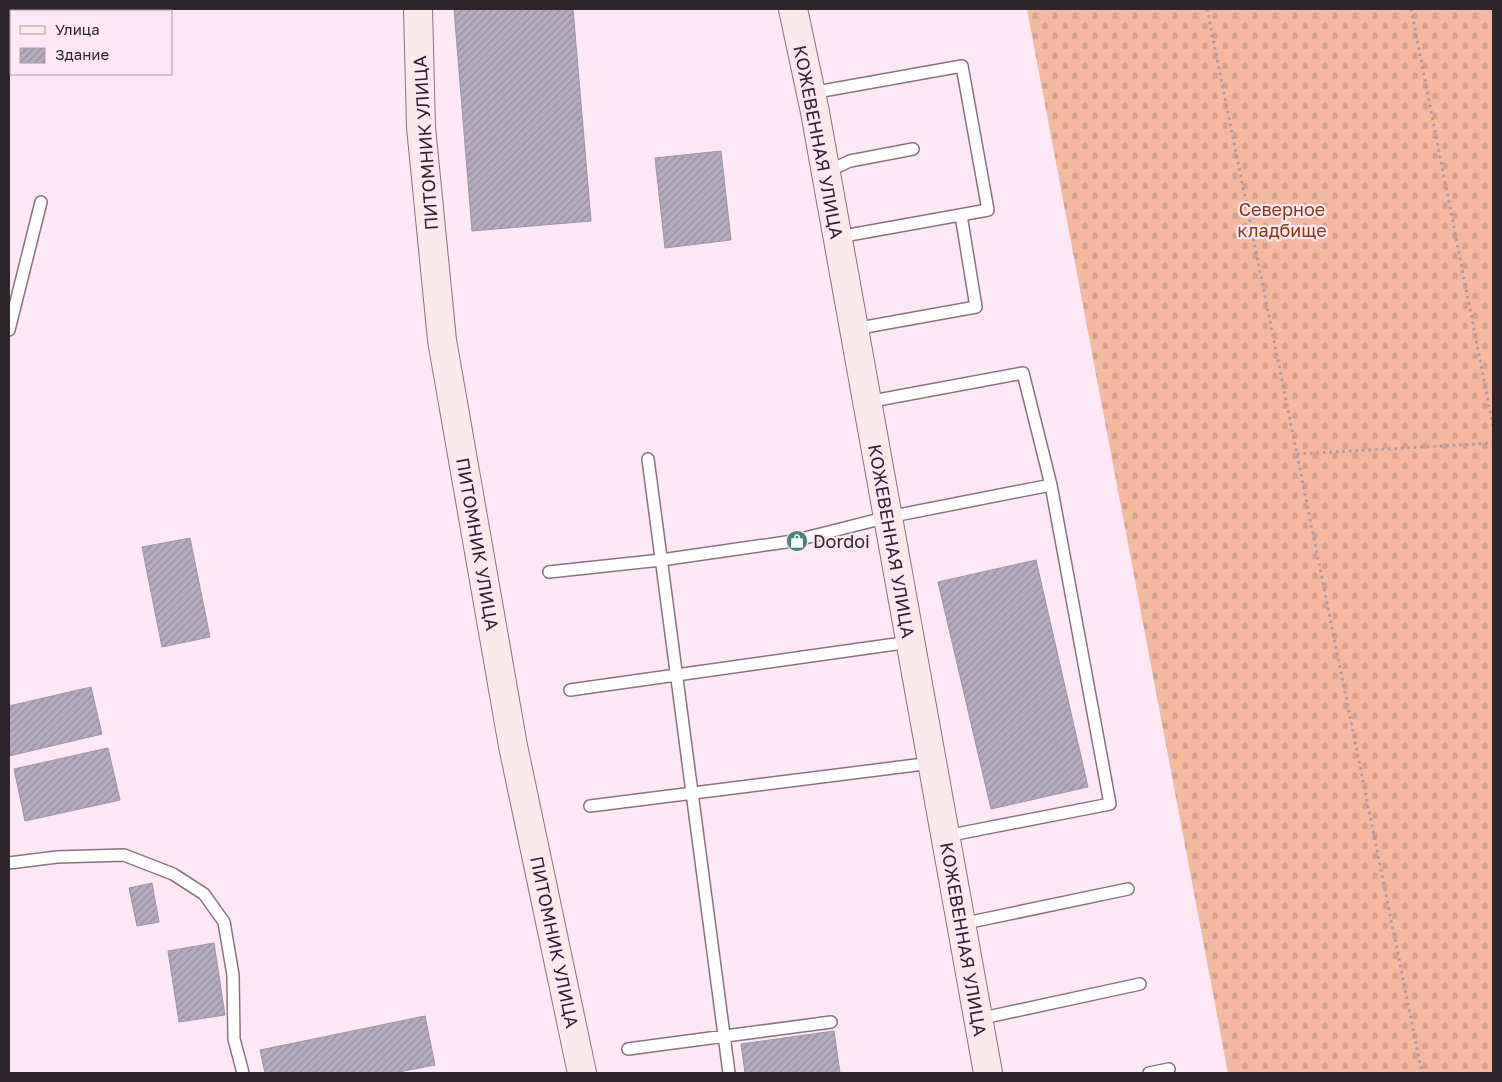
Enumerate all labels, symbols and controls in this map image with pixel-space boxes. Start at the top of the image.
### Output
legend [10,10,172,75]
text: Улица [55,20,100,38]
street label: КОЖЕВЕННАЯ УЛИЦА [789,43,849,241]
text: Здание [55,45,109,63]
street label: ПИТОМНИК УЛИЦА [408,55,442,231]
park label: Северное кладбище [1237,198,1327,241]
street label: КОЖЕВЕННАЯ УЛИЦА [864,442,920,640]
street label: ПИТОМНИК УЛИЦА [452,456,504,632]
shop icon: Dordoi [785,529,809,553]
place label: Dordoi [813,530,870,552]
street label: КОЖЕВЕННАЯ УЛИЦА [936,840,992,1038]
street label: ПИТОМНИК УЛИЦА [526,854,584,1030]

